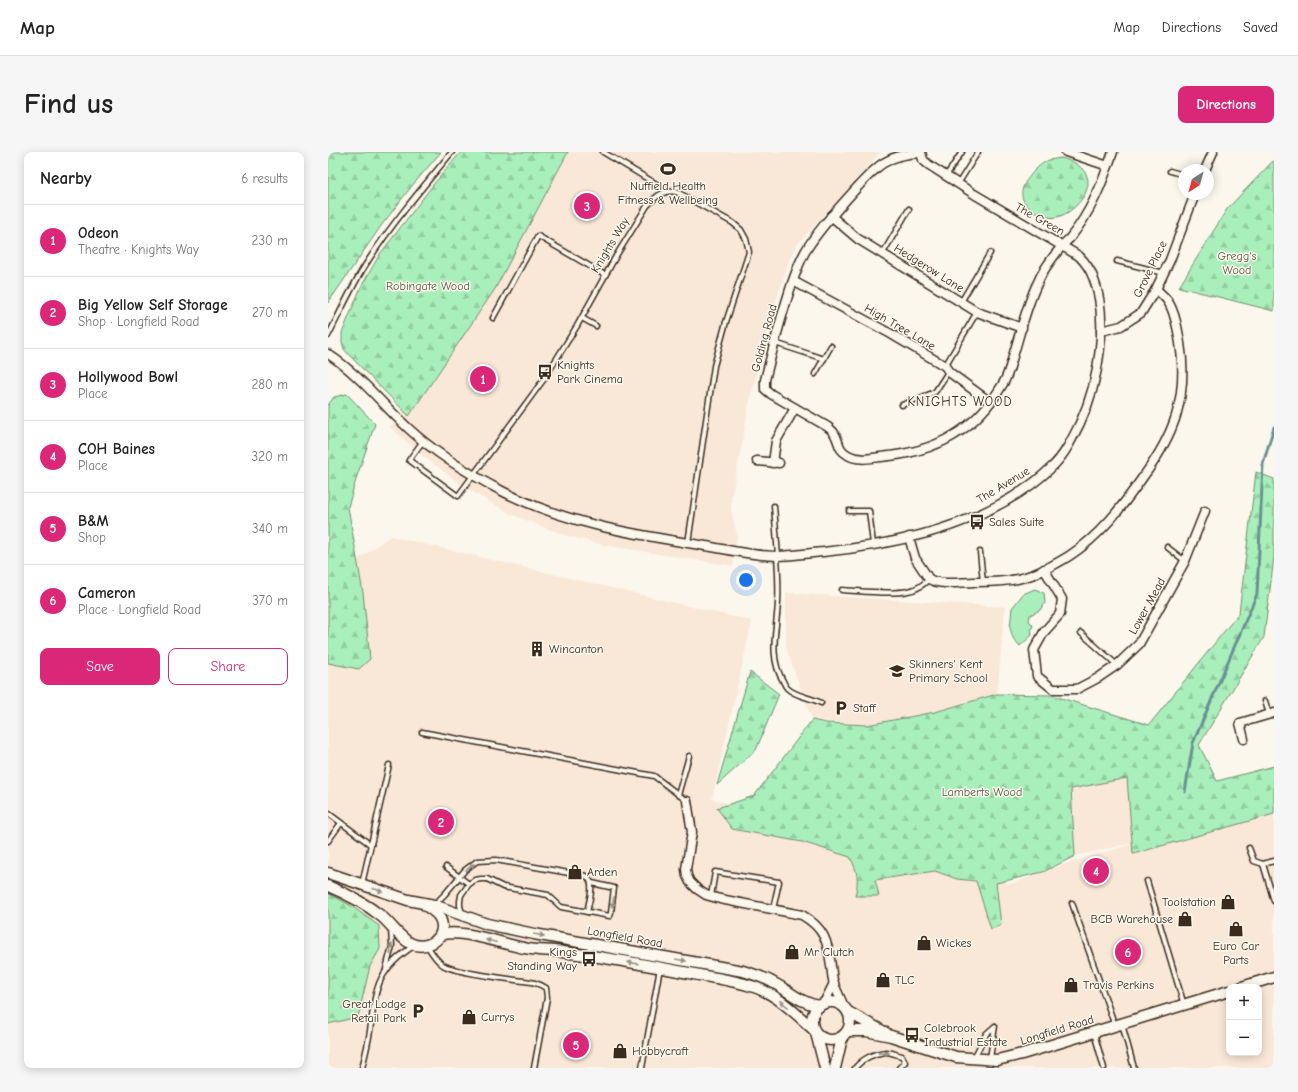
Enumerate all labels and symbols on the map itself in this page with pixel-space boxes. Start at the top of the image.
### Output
sports icon: Nuffield Health Fitness & Wellbeing [659,160,677,178]
north arrow [1178,164,1214,200]
place label: Nuffield Health Fitness & Wellbeing [618,179,718,207]
pin: 3 [574,191,600,221]
street label: The Green [1013,200,1067,238]
street label: Knights Way [588,214,632,275]
street label: Grove Place [1130,238,1170,300]
street label: Hedgerow Lane [891,241,967,295]
park label: Gregg's Wood [1217,249,1257,277]
park label: Robingate Wood [386,279,470,293]
street label: High Tree Lane [862,301,938,353]
street label: Golding Road [748,303,780,373]
place label: Knights Park Cinema [557,358,623,386]
bus stop icon: Knights Park Cinema [536,363,554,381]
pin: 1 [470,364,496,394]
district label: KNIGHTS WOOD [907,394,1013,409]
street label: The Avenue [974,464,1032,506]
bus stop icon: Sales Suite [968,513,986,531]
place label: Sales Suite [989,515,1044,529]
your location [736,570,756,590]
street label: Lower Mead [1126,575,1168,637]
building icon: Wincanton [528,640,546,658]
place label: Wincanton [549,642,603,656]
place label: Skinners' Kent Primary School [909,657,988,685]
school or university icon: Skinners' Kent Primary School [888,662,906,680]
parking icon: Staff [832,699,850,717]
place label: Staff [853,701,876,715]
park label: Lamberts Wood [942,785,1022,799]
pin: 2 [428,807,454,837]
pin: 4 [1083,856,1109,886]
one-way arrow [464,863,475,871]
shop icon: Arden [566,863,584,881]
place label: Arden [587,865,617,879]
one-way arrow [372,887,384,893]
shop icon: Toolstation [1219,893,1237,911]
place label: Toolstation [1162,895,1216,909]
one-way arrow [610,896,616,908]
shop icon: BCB Warehouse [1176,910,1194,928]
place label: BCB Warehouse [1091,912,1173,926]
shop icon: Euro Car Parts [1227,920,1245,938]
street label: Longfield Road [586,923,664,951]
one-way arrow [533,932,545,938]
shop icon: Wickes [915,934,933,952]
place label: Wickes [936,936,971,950]
one-way arrow [485,937,497,943]
pin: 6 [1115,937,1141,967]
place label: Euro Car Parts [1213,939,1260,967]
one-way arrow [388,943,394,955]
shop icon: Mr Clutch [783,943,801,961]
place label: Kings Standing Way [507,945,578,973]
place label: Mr Clutch [804,945,854,959]
bus stop icon: Kings Standing Way [580,950,598,968]
one-way arrow [675,958,687,964]
one-way arrow [627,960,639,966]
shop icon: TLC [874,971,892,989]
place label: TLC [895,973,914,987]
shop icon: Travis Perkins [1062,976,1080,994]
place label: Travis Perkins [1083,978,1154,992]
place label: Great Lodge Retail Park [342,997,406,1025]
one-way arrow [778,1000,789,1008]
parking icon: Great Lodge Retail Park [409,1002,427,1020]
shop icon: Currys [460,1008,478,1026]
place label: Currys [481,1010,514,1024]
street label: Longfield Road [1019,1012,1095,1048]
place label: Colebrook Industrial Estate [924,1021,1007,1049]
bus stop icon: Colebrook Industrial Estate [903,1026,921,1044]
pin: 5 [563,1030,589,1060]
shop icon: Hobbycraft [611,1042,629,1060]
place label: Hobbycraft [632,1044,689,1058]
one-way arrow [878,1050,890,1057]

